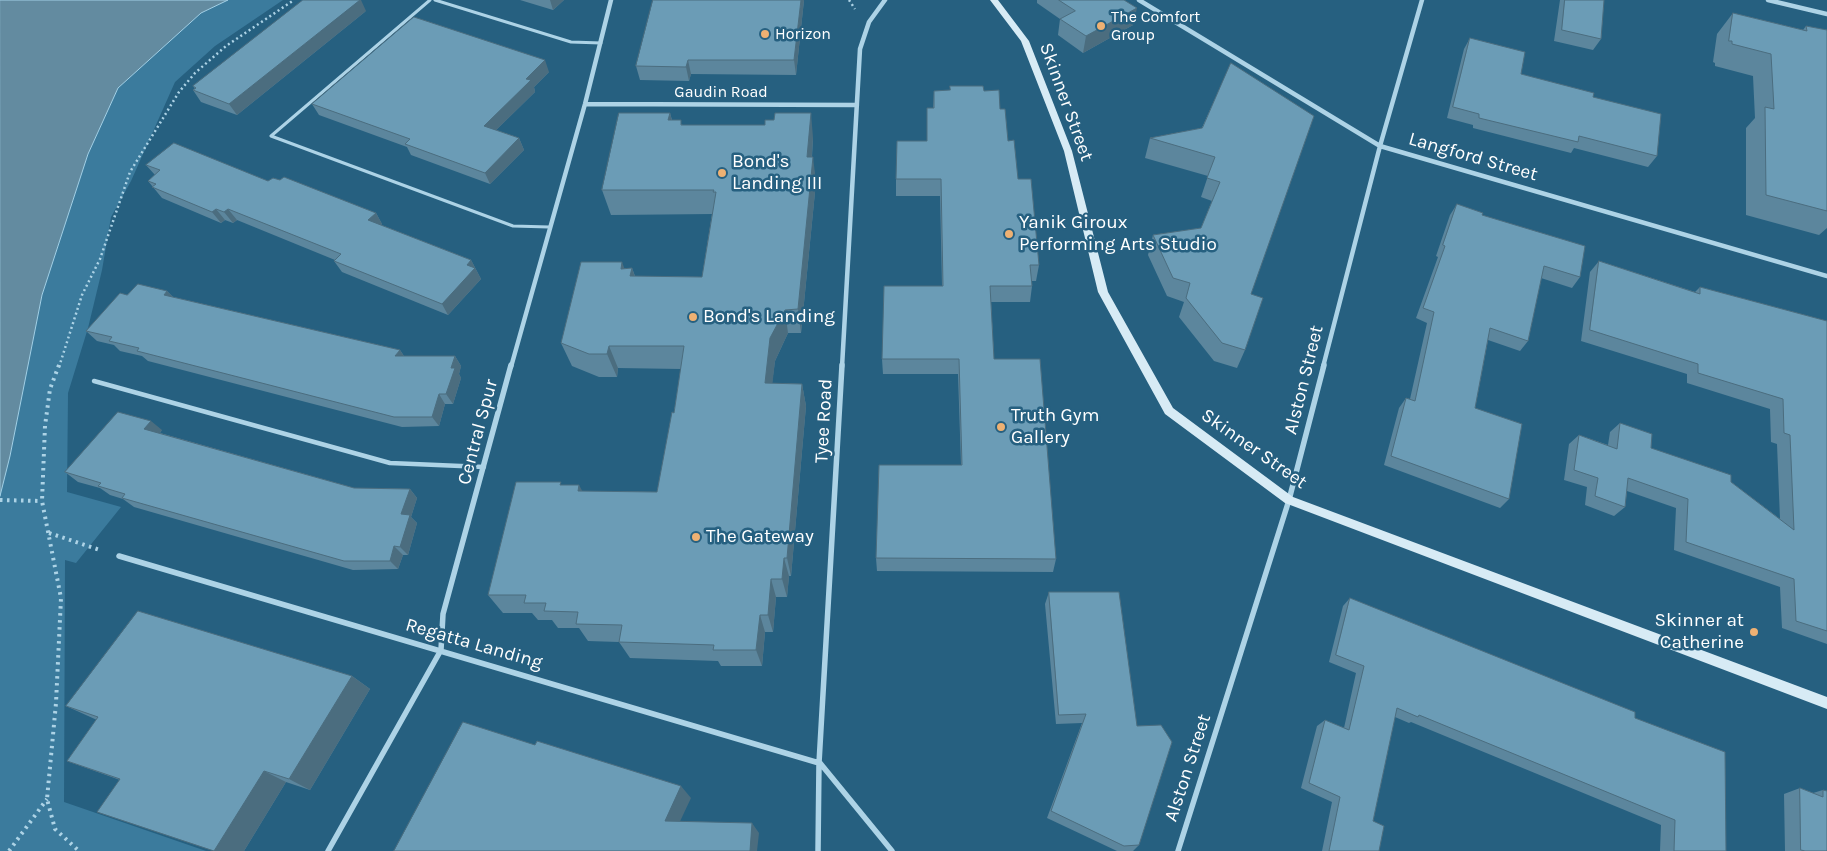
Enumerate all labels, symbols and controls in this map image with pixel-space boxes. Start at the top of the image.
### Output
place label: The Comfort Group [1111,7,1200,45]
marker: The Comfort Group [1095,20,1107,32]
place label: Horizon [775,24,831,44]
marker: Horizon [759,28,771,40]
street label: Skinner Street [1034,40,1098,164]
street label: Gaudin Road [674,82,768,102]
street label: Langford Street [1406,128,1540,186]
place label: Bond's Landing III [732,151,822,195]
marker: Bond's Landing III [716,167,728,179]
place label: Yanik Giroux Performing Arts Studio [1019,212,1217,256]
marker: Yanik Giroux Performing Arts Studio [1003,228,1015,240]
place label: Bond's Landing [703,306,835,328]
marker: Bond's Landing [687,311,699,323]
street label: Alston Street [1279,323,1329,437]
street label: Central Spur [453,377,503,487]
street label: Tyee Road [810,378,838,464]
street label: Skinner Street [1197,404,1311,494]
place label: Truth Gym Gallery [1011,405,1099,449]
marker: Truth Gym Gallery [995,421,1007,433]
place label: The Gateway [706,526,814,548]
marker: The Gateway [690,531,702,543]
place label: Skinner at Catherine [1654,610,1744,654]
street label: Regatta Landing [403,614,545,674]
marker: Skinner at Catherine [1748,626,1760,638]
street label: Alston Street [1160,711,1216,825]

